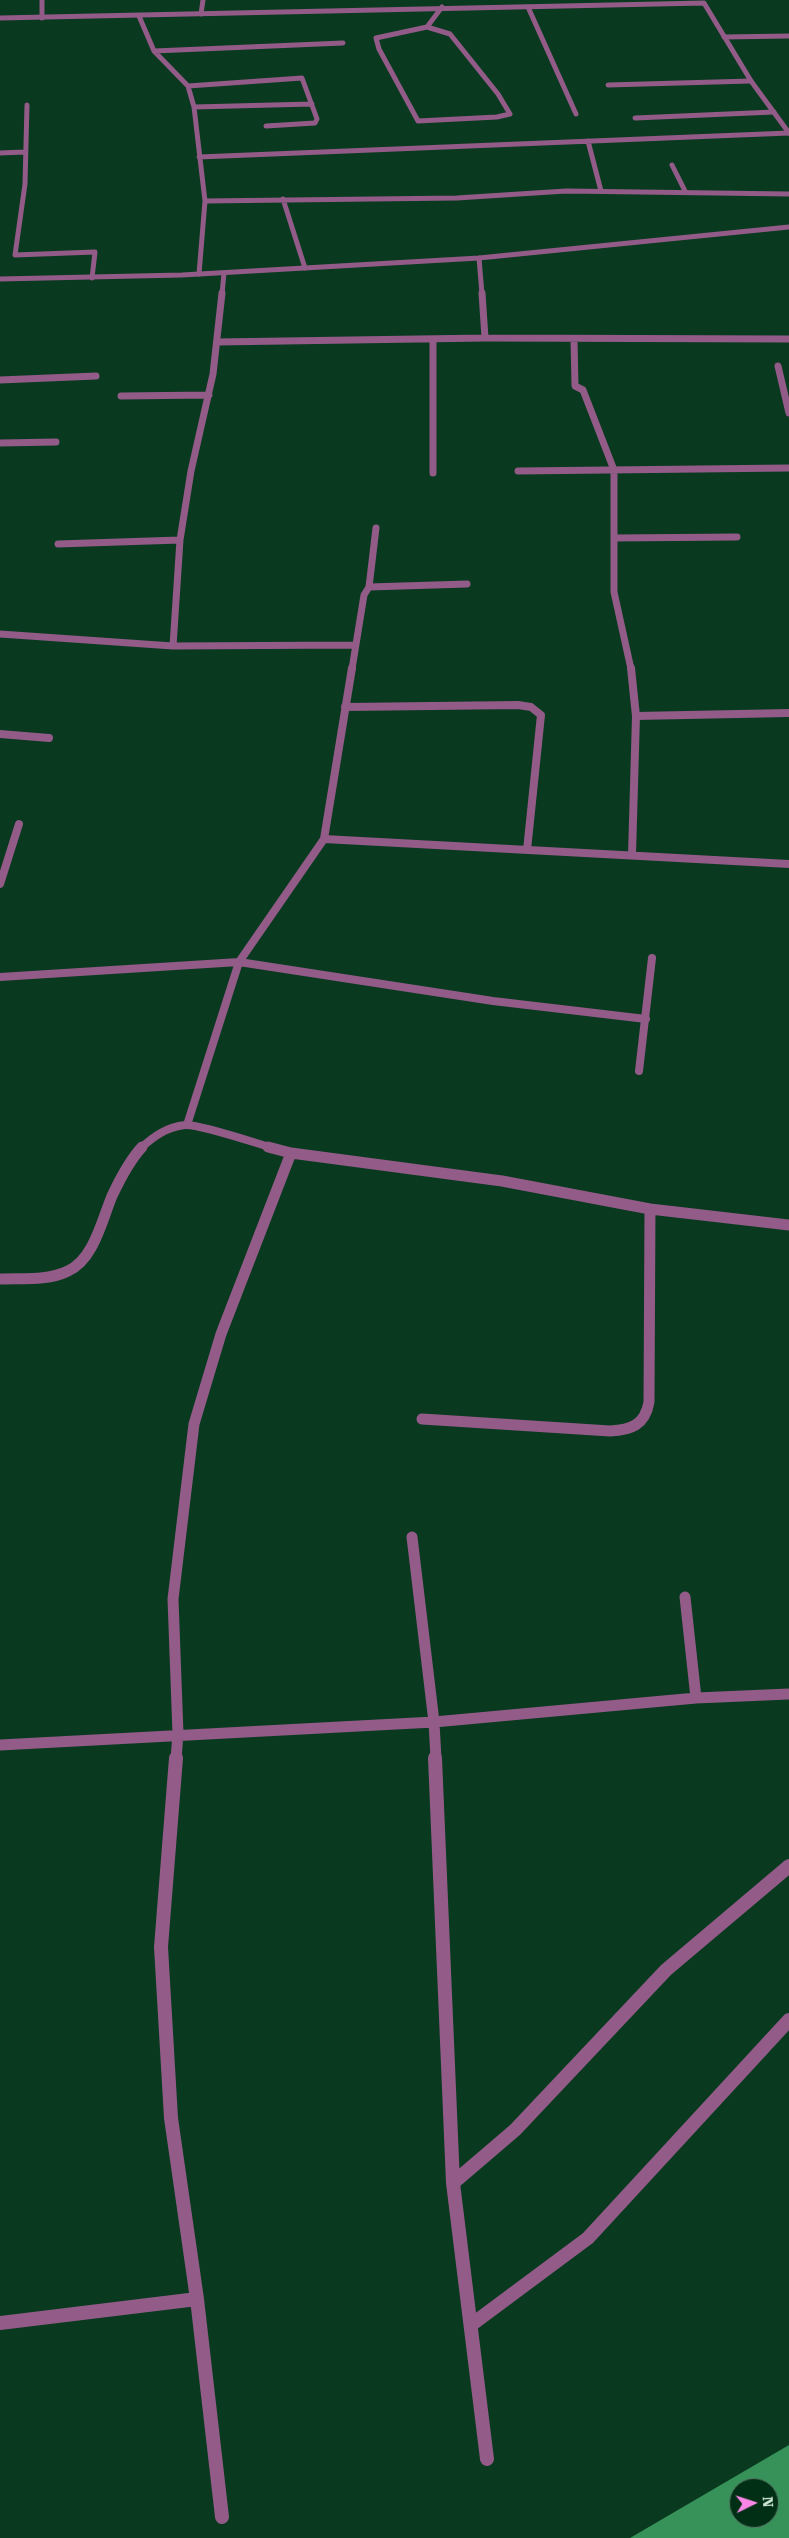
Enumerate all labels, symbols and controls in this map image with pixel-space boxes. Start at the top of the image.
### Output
north arrow [729,2478,779,2528]
text: N [760,2496,776,2508]

